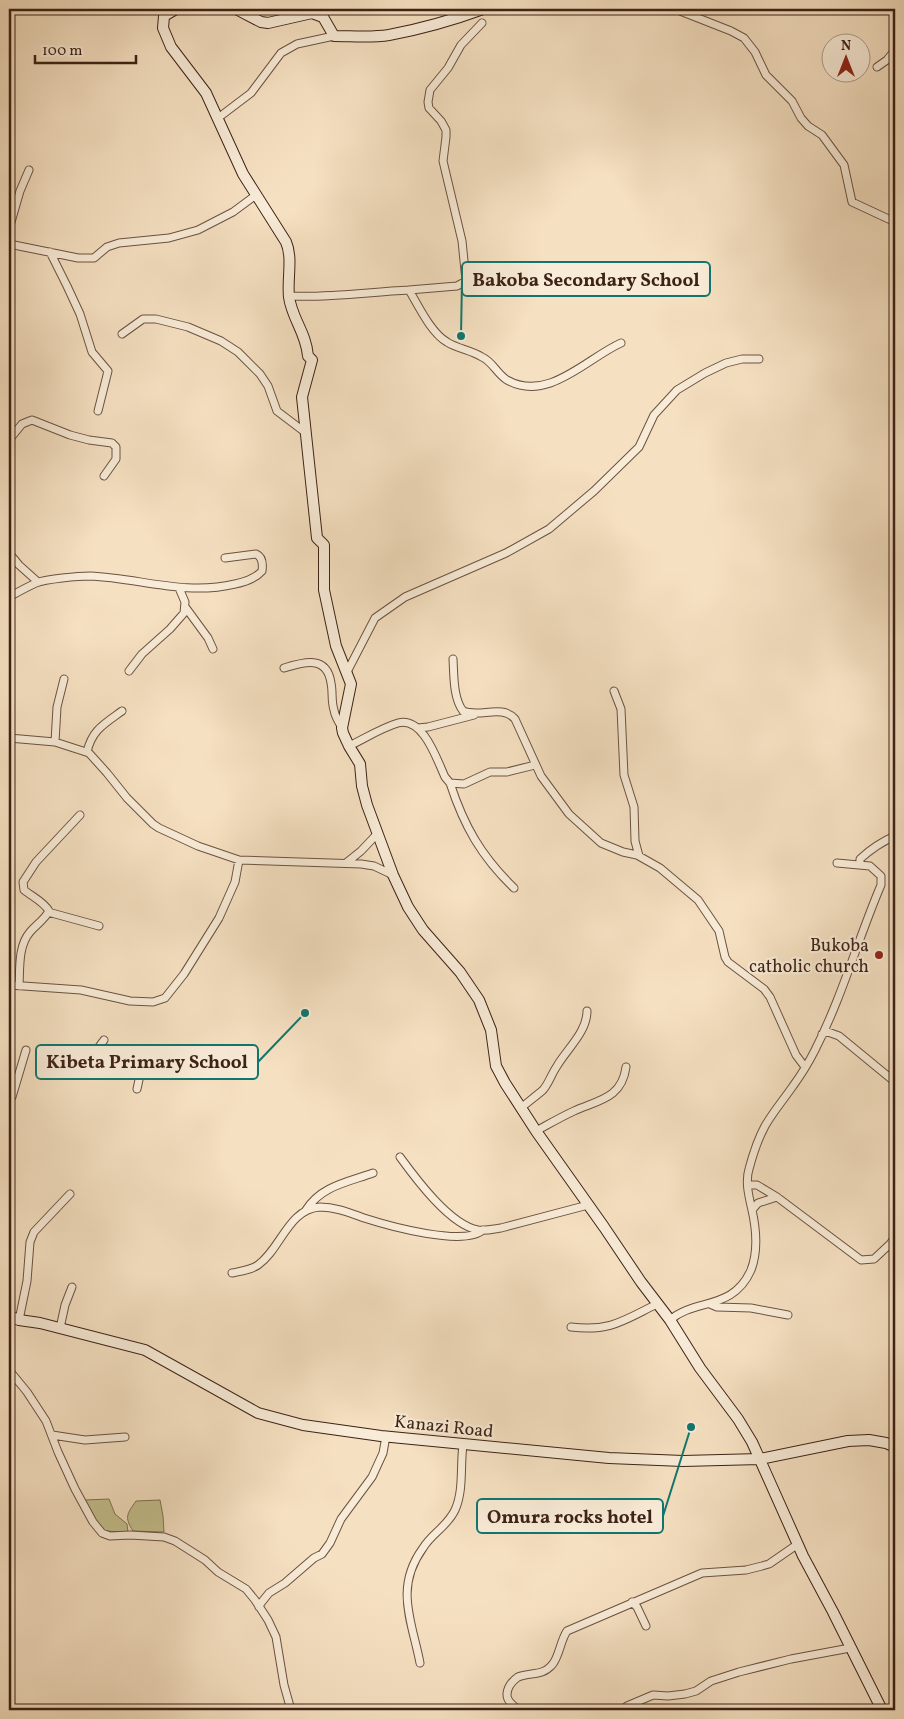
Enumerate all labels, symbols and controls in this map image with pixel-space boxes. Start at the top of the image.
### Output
scale bar [35,32,136,64]
north arrow [822,32,872,82]
text: N [841,37,851,56]
text: 100 m [42,41,82,62]
callout: Bakoba Secondary School [462,262,710,296]
text: Bakoba Secondary School [472,268,700,294]
place label: Bukoba catholic church [749,934,869,980]
marker: Bukoba catholic church [873,949,885,961]
callout: Kibeta Primary School [36,1045,258,1079]
text: Kibeta Primary School [46,1050,248,1076]
street label: Kanazi Road [393,1410,495,1445]
callout: Omura rocks hotel [477,1499,663,1533]
text: Omura rocks hotel [487,1505,653,1531]

